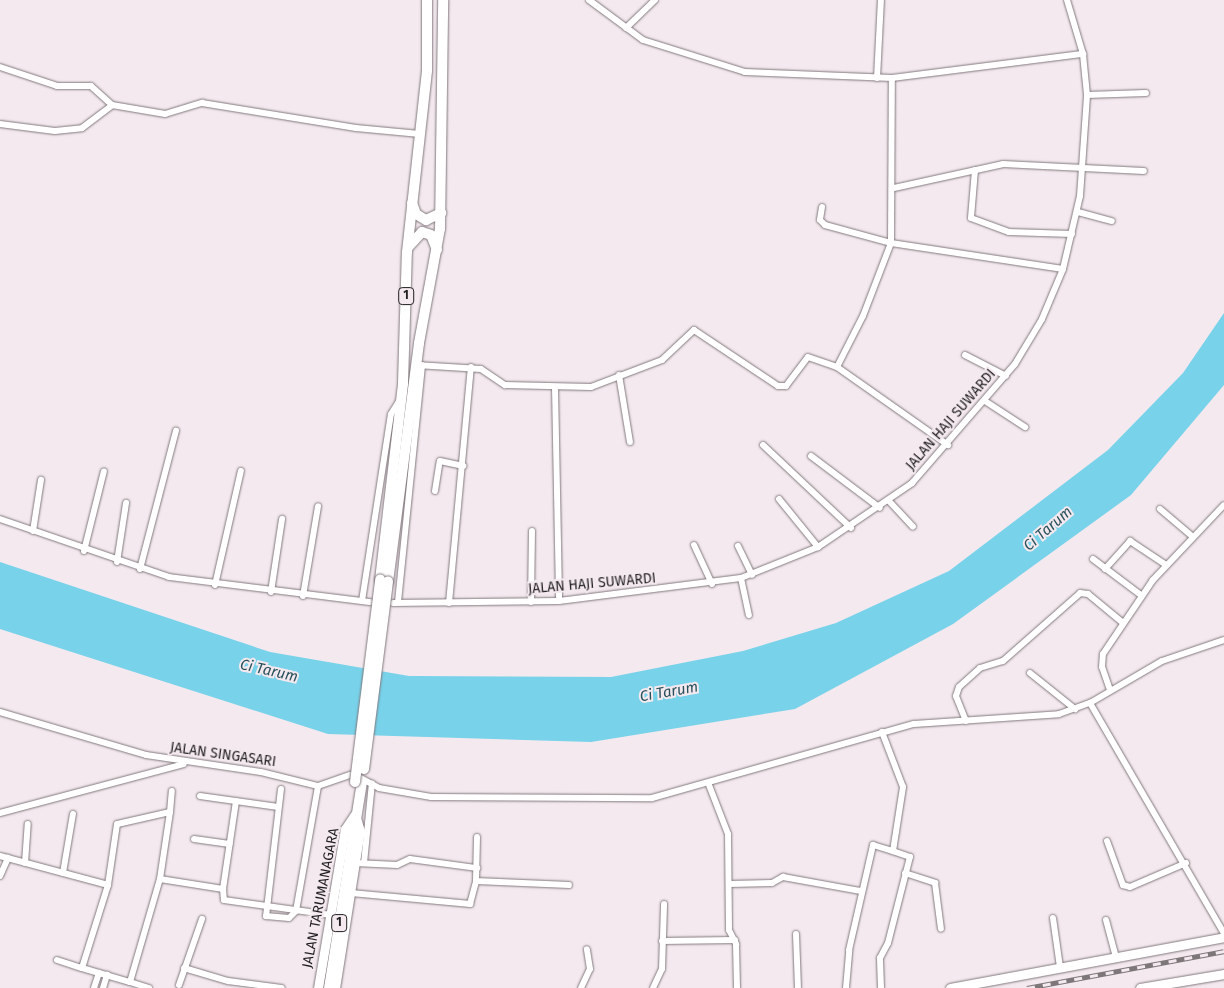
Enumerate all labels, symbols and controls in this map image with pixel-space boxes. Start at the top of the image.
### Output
road number: 1 [397,286,415,306]
street label: JALAN HAJI SUWARDI [903,366,999,474]
water label: Ci Tarum [1020,503,1076,555]
street label: JALAN HAJI SUWARDI [527,570,657,598]
water label: Ci Tarum [238,656,300,686]
water label: Ci Tarum [638,678,700,706]
street label: JALAN SINGASARI [169,739,277,771]
street label: JALAN TARUMANAGARA [299,826,343,970]
road number: 1 [330,914,348,932]

